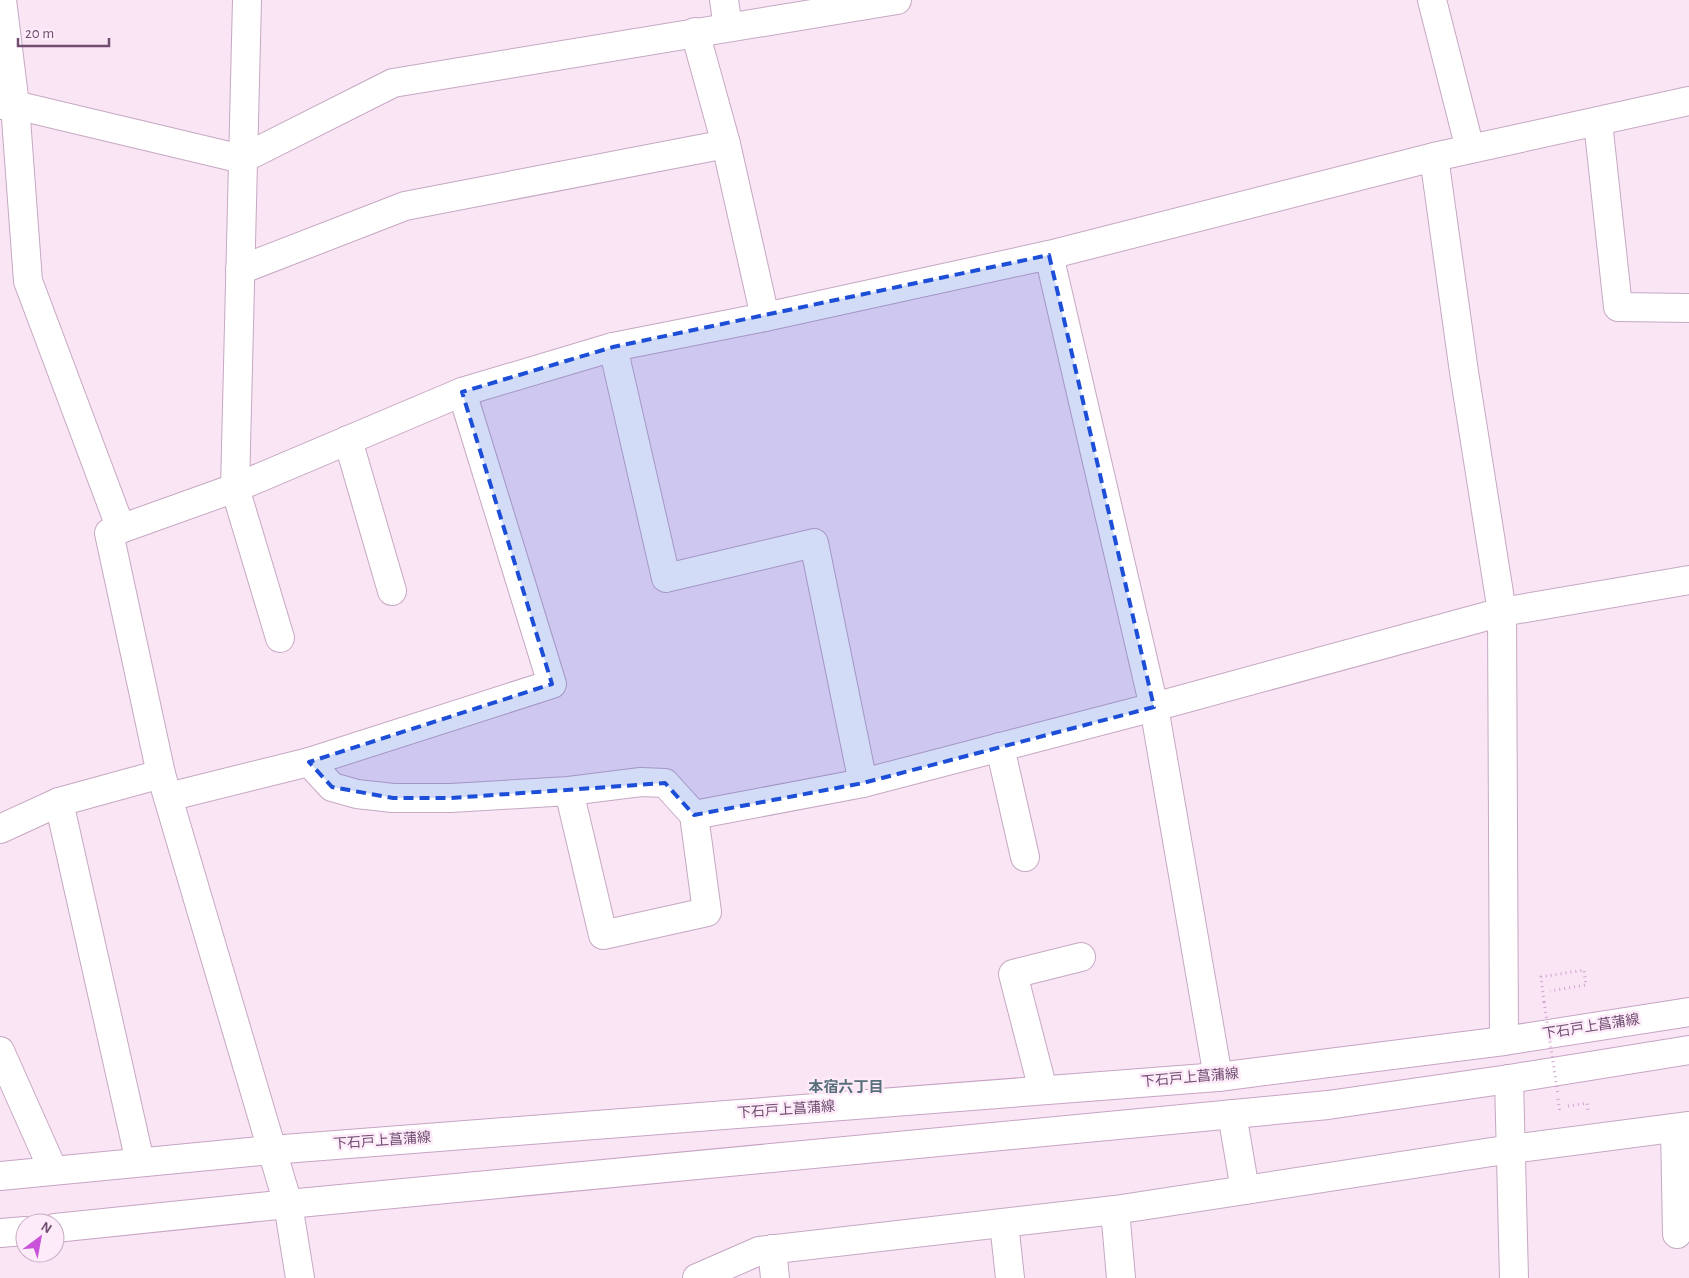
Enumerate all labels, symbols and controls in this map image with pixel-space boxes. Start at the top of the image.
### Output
scale bar [18,15,109,47]
text: 20 m [25,26,54,41]
street label: 下石戸上菖蒲線 [1541,1011,1640,1042]
street label: 下石戸上菖蒲線 [1140,1066,1239,1089]
district label: 本宿六丁目 [808,1079,884,1095]
street label: 下石戸上菖蒲線 [737,1099,835,1120]
street label: 下石戸上菖蒲線 [333,1130,431,1151]
north arrow [15,1213,65,1263]
text: N [39,1219,54,1236]

